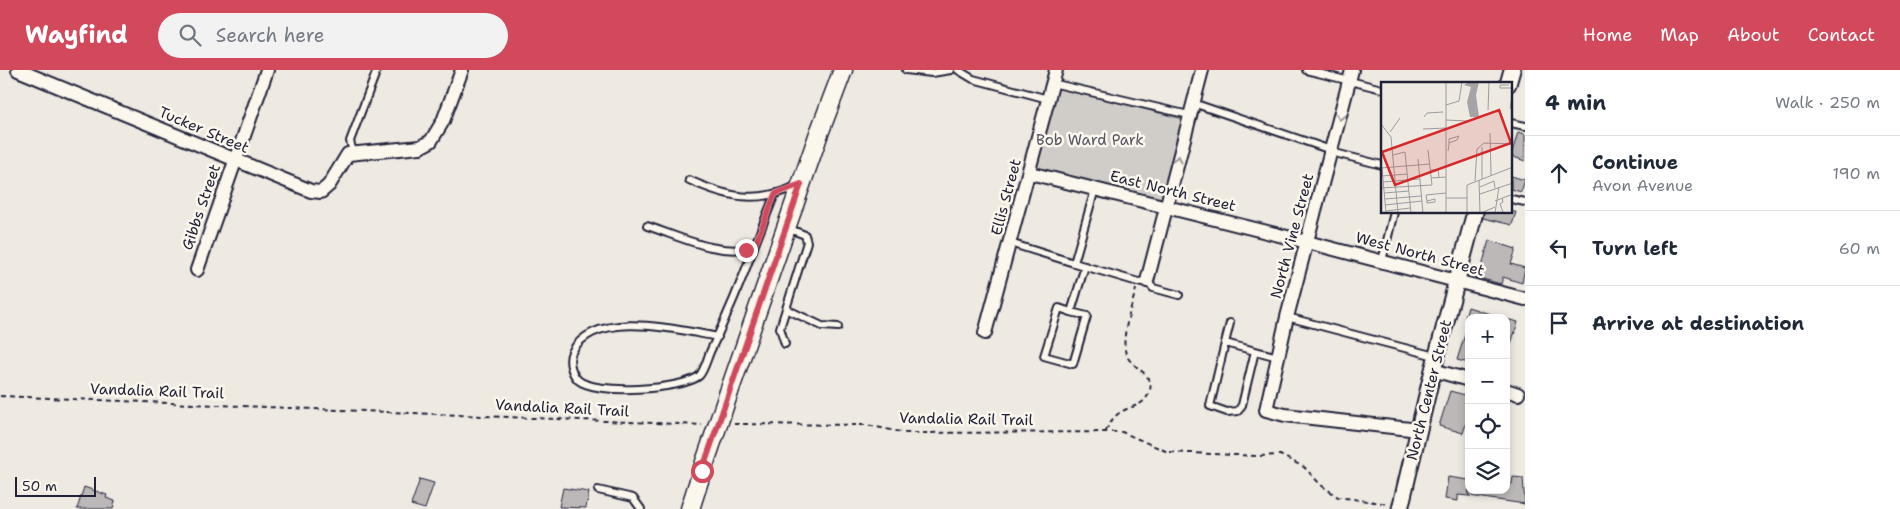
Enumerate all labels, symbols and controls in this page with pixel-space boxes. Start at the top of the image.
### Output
search box [158,13,508,58]
text: Wayfind [25,19,128,51]
icon: search [176,21,204,49]
text: Search here [216,23,324,48]
text: Home [1583,23,1632,47]
text: Map [1660,23,1699,47]
text: About [1727,23,1780,47]
text: Contact [1808,23,1875,47]
inset map [1381,82,1512,214]
text: 4 min [1545,89,1606,117]
text: Walk · 250 m [1775,92,1880,113]
street label: Tucker Street [156,102,252,158]
one-way arrow [1335,113,1346,122]
park label: Bob Ward Park [1036,130,1144,150]
text: Continue [1592,150,1678,175]
one-way arrow [1172,155,1183,164]
street label: Ellis Street [986,156,1026,238]
icon: ahead [1545,159,1573,187]
street label: Gibbs Street [177,161,225,253]
text: 190 m [1833,163,1880,184]
street label: East North Street [1108,166,1238,216]
street label: North Vine Street [1266,171,1318,301]
text: Avon Avenue [1592,175,1693,196]
street label: West North Street [1353,227,1487,281]
icon: left [1545,234,1573,262]
text: Turn left [1592,236,1678,261]
text: 60 m [1839,238,1880,259]
route end [735,239,758,262]
icon: arrive [1545,309,1573,337]
text: Arrive at destination [1592,311,1804,336]
map controls [1465,314,1510,494]
button: + [1465,314,1510,359]
street label: North Center Street [1402,317,1456,463]
button: − [1465,359,1510,404]
street label: Vandalia Rail Trail [90,379,225,403]
street label: Vandalia Rail Trail [495,395,630,422]
button: locate [1465,404,1510,449]
street label: Vandalia Rail Trail [899,408,1034,430]
button: layers [1465,449,1510,494]
route start [691,460,714,483]
scale bar [15,474,96,497]
text: 50 m [22,477,57,495]

